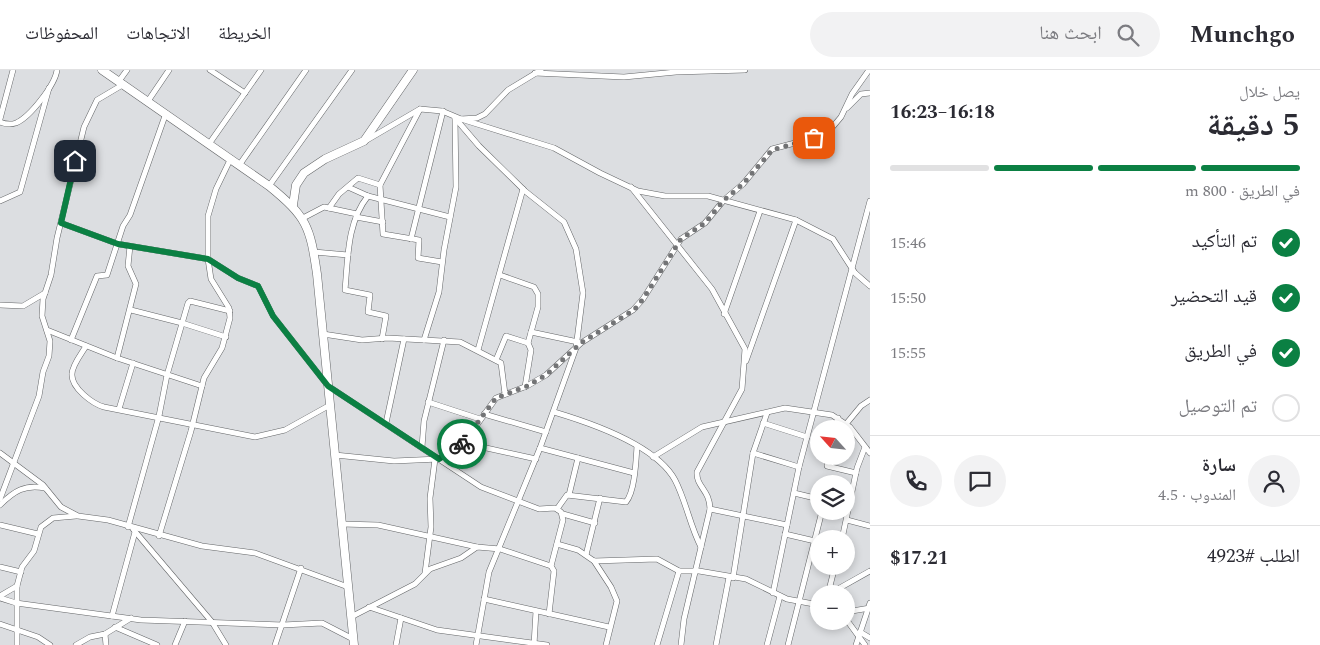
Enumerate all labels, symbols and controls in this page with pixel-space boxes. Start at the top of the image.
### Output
search box [810,12,1160,57]
text: Munchgo [1190,17,1295,53]
text: ابحث هنا [1039,19,1102,48]
text: المحفوظات [25,20,98,47]
text: الاتجاهات [126,20,190,47]
text: الخريطة [218,20,271,47]
icon: search [1114,21,1142,49]
text: يصل خلال [1239,80,1300,104]
text: 16:18–16:23 [890,98,995,127]
text: 5 دقيقة [1207,101,1300,150]
pin [793,117,835,159]
icon: bag [800,124,828,152]
pin [54,140,96,182]
icon: home [61,147,89,175]
text: في الطريق · 800 m [1185,179,1300,203]
text: تم التأكيد [1192,227,1257,256]
icon: check [1272,229,1300,257]
text: 15:46 [890,231,926,255]
text: قيد التحضير [1171,282,1257,311]
icon: check [1272,284,1300,312]
text: 15:50 [890,286,926,310]
text: في الطريق [1184,337,1257,366]
icon: check [1272,339,1300,367]
text: 15:55 [890,341,926,365]
text: تم التوصيل [1178,392,1257,421]
courier [437,419,487,469]
north arrow [810,420,855,465]
map controls [810,420,855,630]
icon: bike [448,430,476,458]
text: سارة [1202,451,1236,480]
button: phone [890,455,942,507]
button: chat [954,455,1006,507]
button: person [1248,455,1300,507]
button: layers [810,475,855,520]
text: المندوب · 4.5 [1158,483,1236,507]
button: + [810,530,855,575]
text: الطلب #4923 [1207,542,1300,571]
text: $17.21 [890,544,948,573]
button: − [810,585,855,630]

